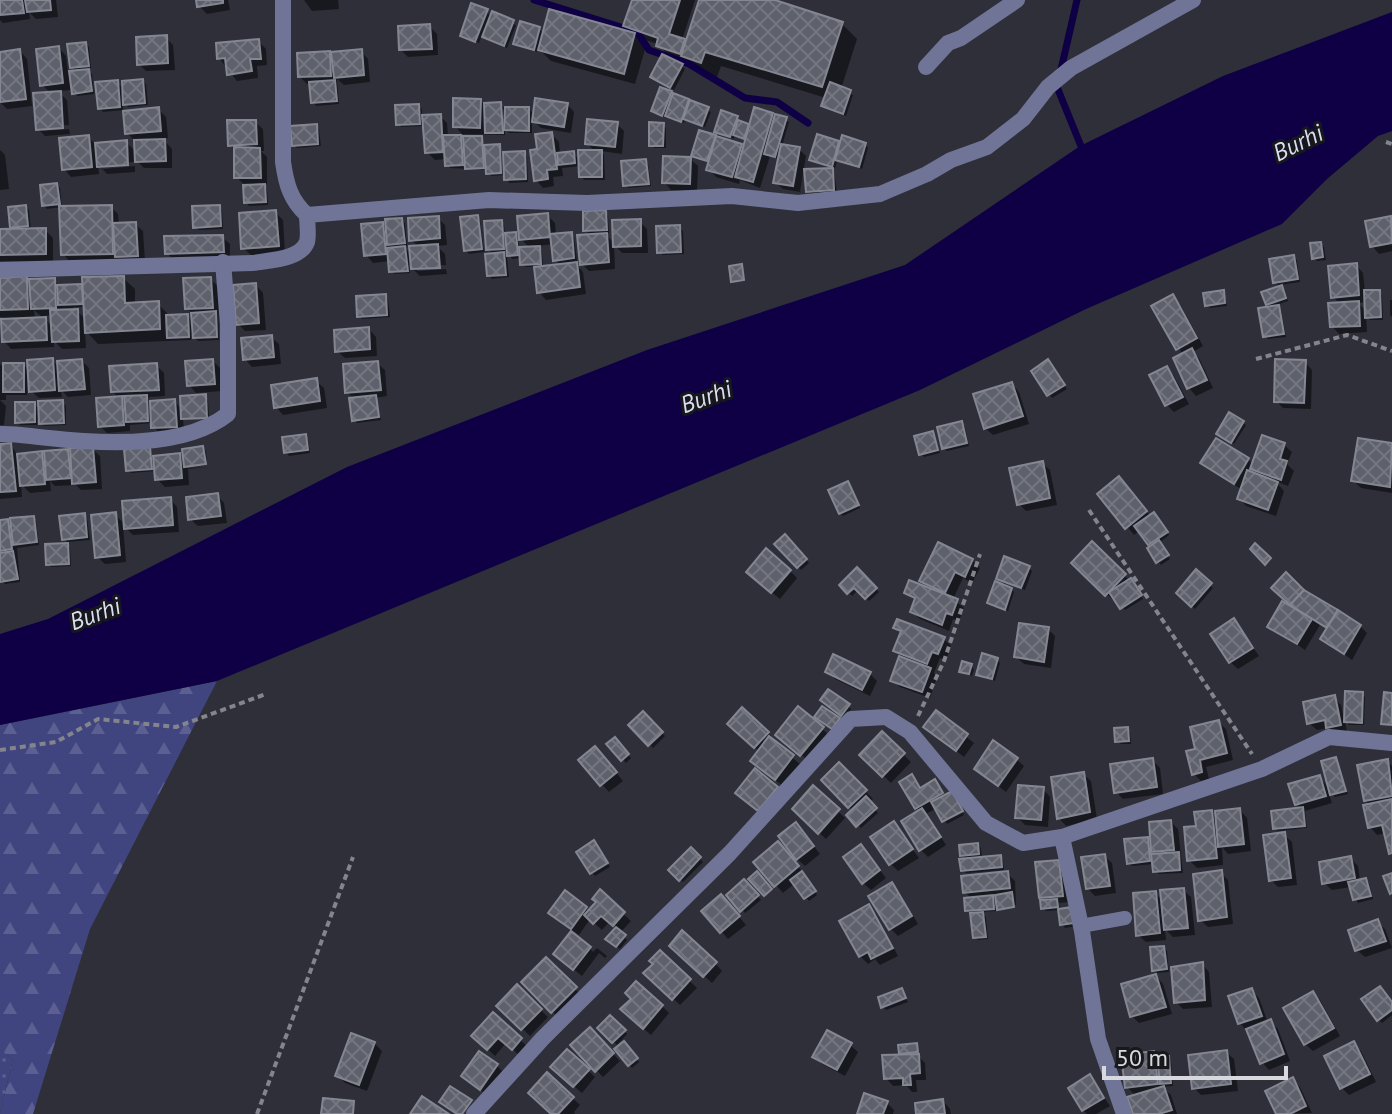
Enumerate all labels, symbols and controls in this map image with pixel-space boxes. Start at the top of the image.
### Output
water label: Burhi [1267,117,1329,168]
water label: Burhi [676,373,736,420]
water label: Burhi [65,590,125,637]
scale bar [1104,1030,1286,1080]
text: 50 m [1116,1042,1168,1073]

